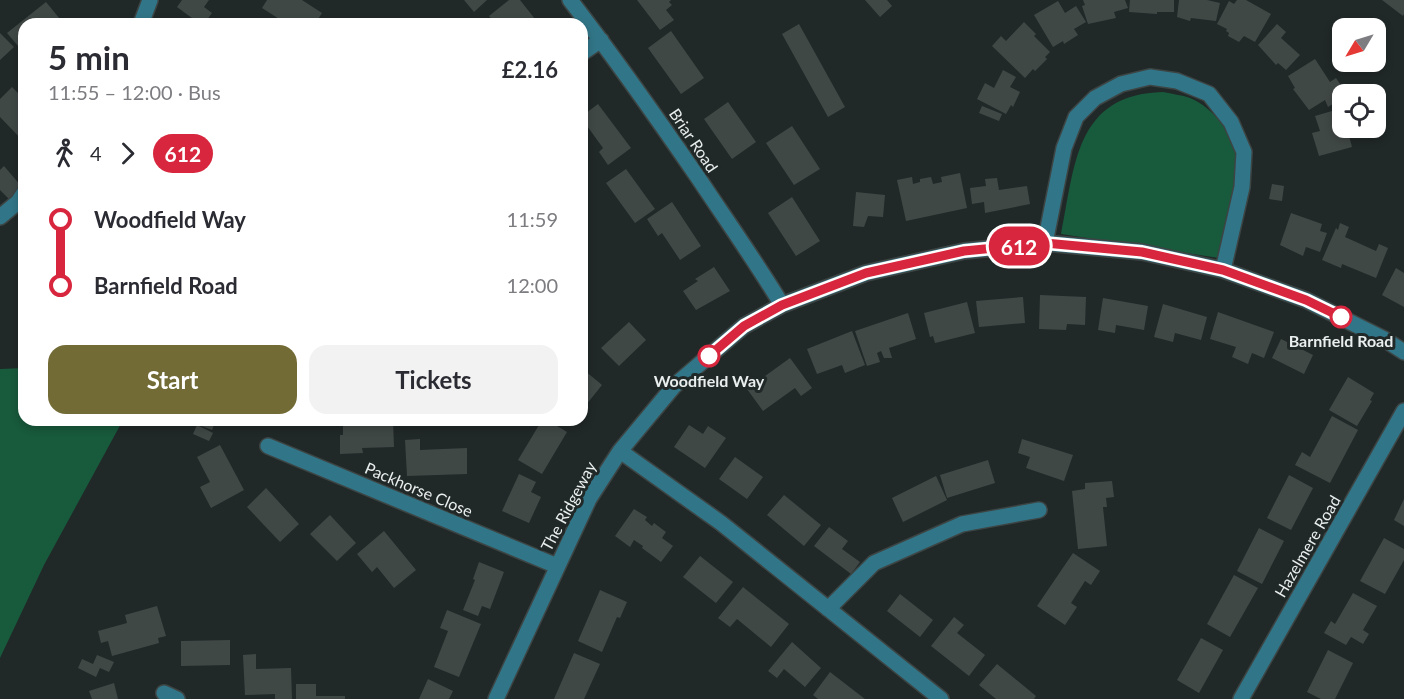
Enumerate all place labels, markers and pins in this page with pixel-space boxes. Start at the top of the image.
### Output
marker: Barnfield Road [1330,306,1352,328]
place label: Barnfield Road [1289,331,1393,350]
marker: Woodfield Way [698,345,720,367]
place label: Woodfield Way [654,371,765,390]

